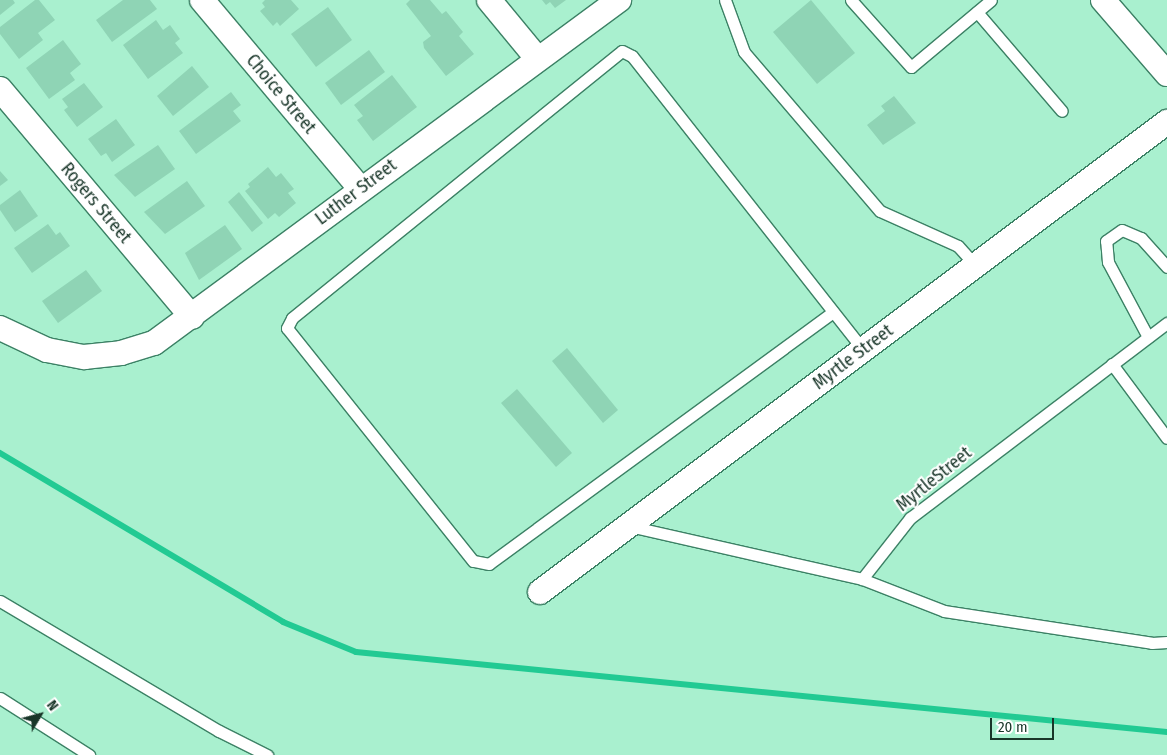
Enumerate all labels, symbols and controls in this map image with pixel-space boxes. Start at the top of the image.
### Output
street label: Choice Street [241,50,321,138]
street label: Luther Street [311,154,401,230]
street label: Rogers Street [56,158,136,248]
street label: Myrtle Street [809,320,897,394]
street label: MyrtleStreet [892,442,976,516]
north arrow [15,690,65,740]
text: N [43,697,62,714]
scale bar [992,708,1056,740]
text: 20 m [998,718,1028,736]

